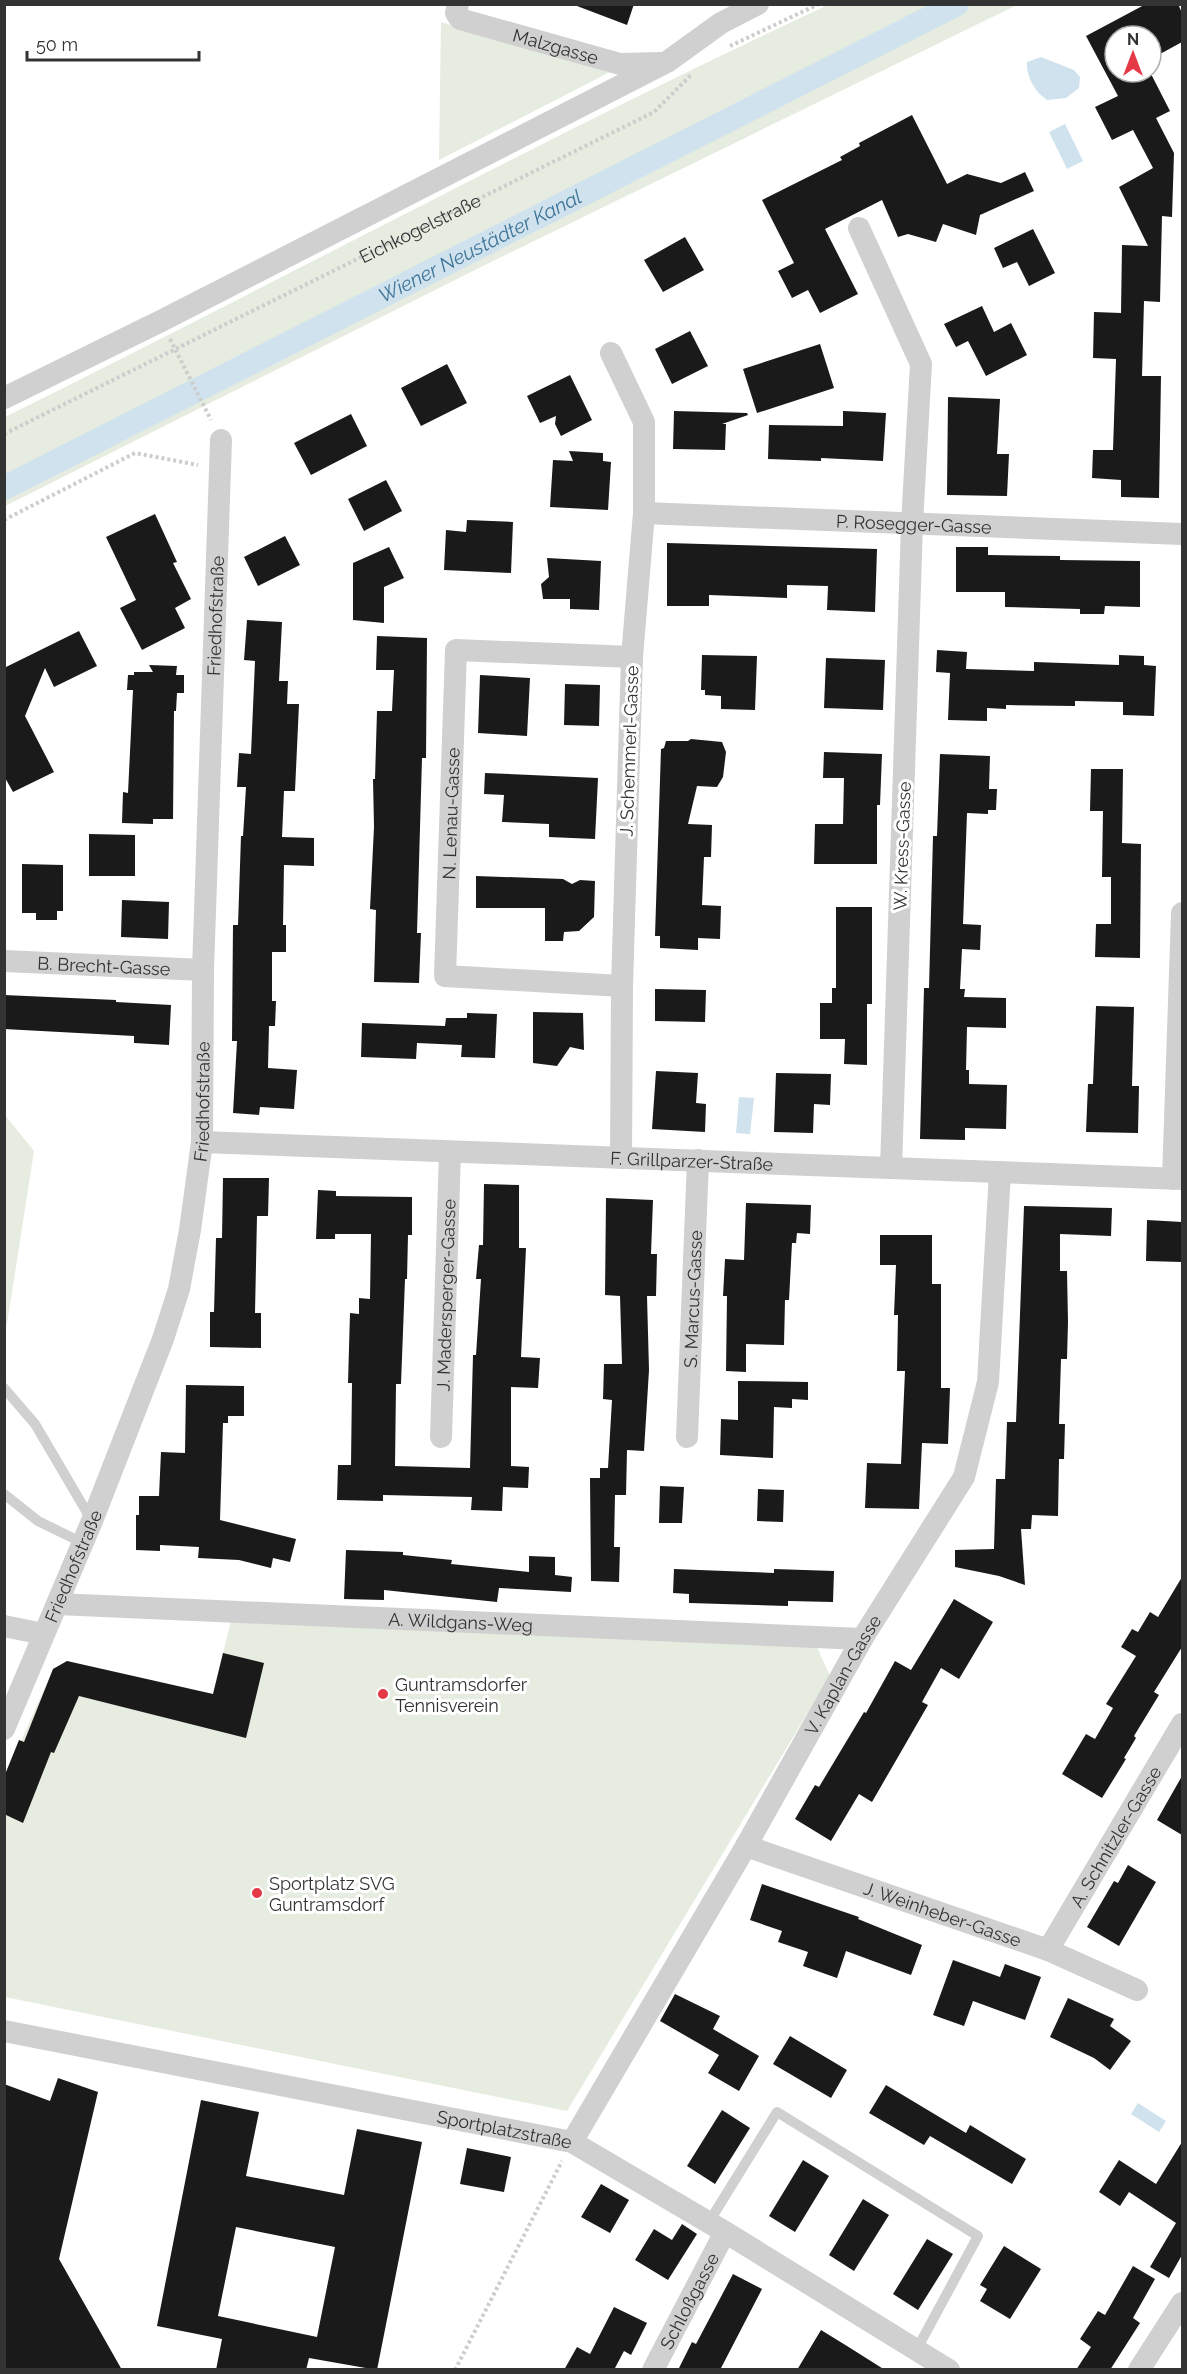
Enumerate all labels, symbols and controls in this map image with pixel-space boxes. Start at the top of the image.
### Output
scale bar [27,24,200,62]
street label: Malzgasse [511,24,601,68]
north arrow [1103,24,1163,84]
text: N [1127,30,1139,49]
text: 50 m [36,34,78,55]
water label: Wiener Neustädter Kanal [374,185,586,308]
street label: Eichkogelstraße [356,189,484,267]
street label: P. Rosegger-Gasse [836,510,992,537]
street label: Friedhofstraße [202,555,228,676]
street label: J. Schemmerl-Gasse [616,665,642,837]
street label: N. Lenau-Gasse [438,747,463,880]
street label: W. Kress-Gasse [889,781,915,911]
street label: B. Brecht-Gasse [37,952,171,979]
street label: Friedhofstraße [189,1041,213,1163]
street label: F. Grillparzer-Straße [610,1147,774,1174]
street label: J. Madersperger-Gasse [432,1198,459,1391]
street label: S. Marcus-Gasse [679,1229,706,1369]
street label: Friedhofstraße [40,1506,106,1625]
street label: A. Wildgans-Weg [388,1608,533,1635]
street label: V. Kaplan-Gasse [800,1610,885,1738]
place label: Guntramsdorfer Tennisverein [395,1674,528,1716]
marker: Guntramsdorfer Tennisverein [376,1687,390,1701]
street label: A. Schnitzler-Gasse [1065,1762,1165,1911]
place label: Sportplatz SVG Guntramsdorf [269,1873,395,1915]
street label: J. Weinheber-Gasse [861,1877,1025,1951]
marker: Sportplatz SVG Guntramsdorf [250,1886,264,1900]
street label: Sportplatzstraße [435,2105,574,2152]
street label: Schloßgasse [655,2249,723,2353]

